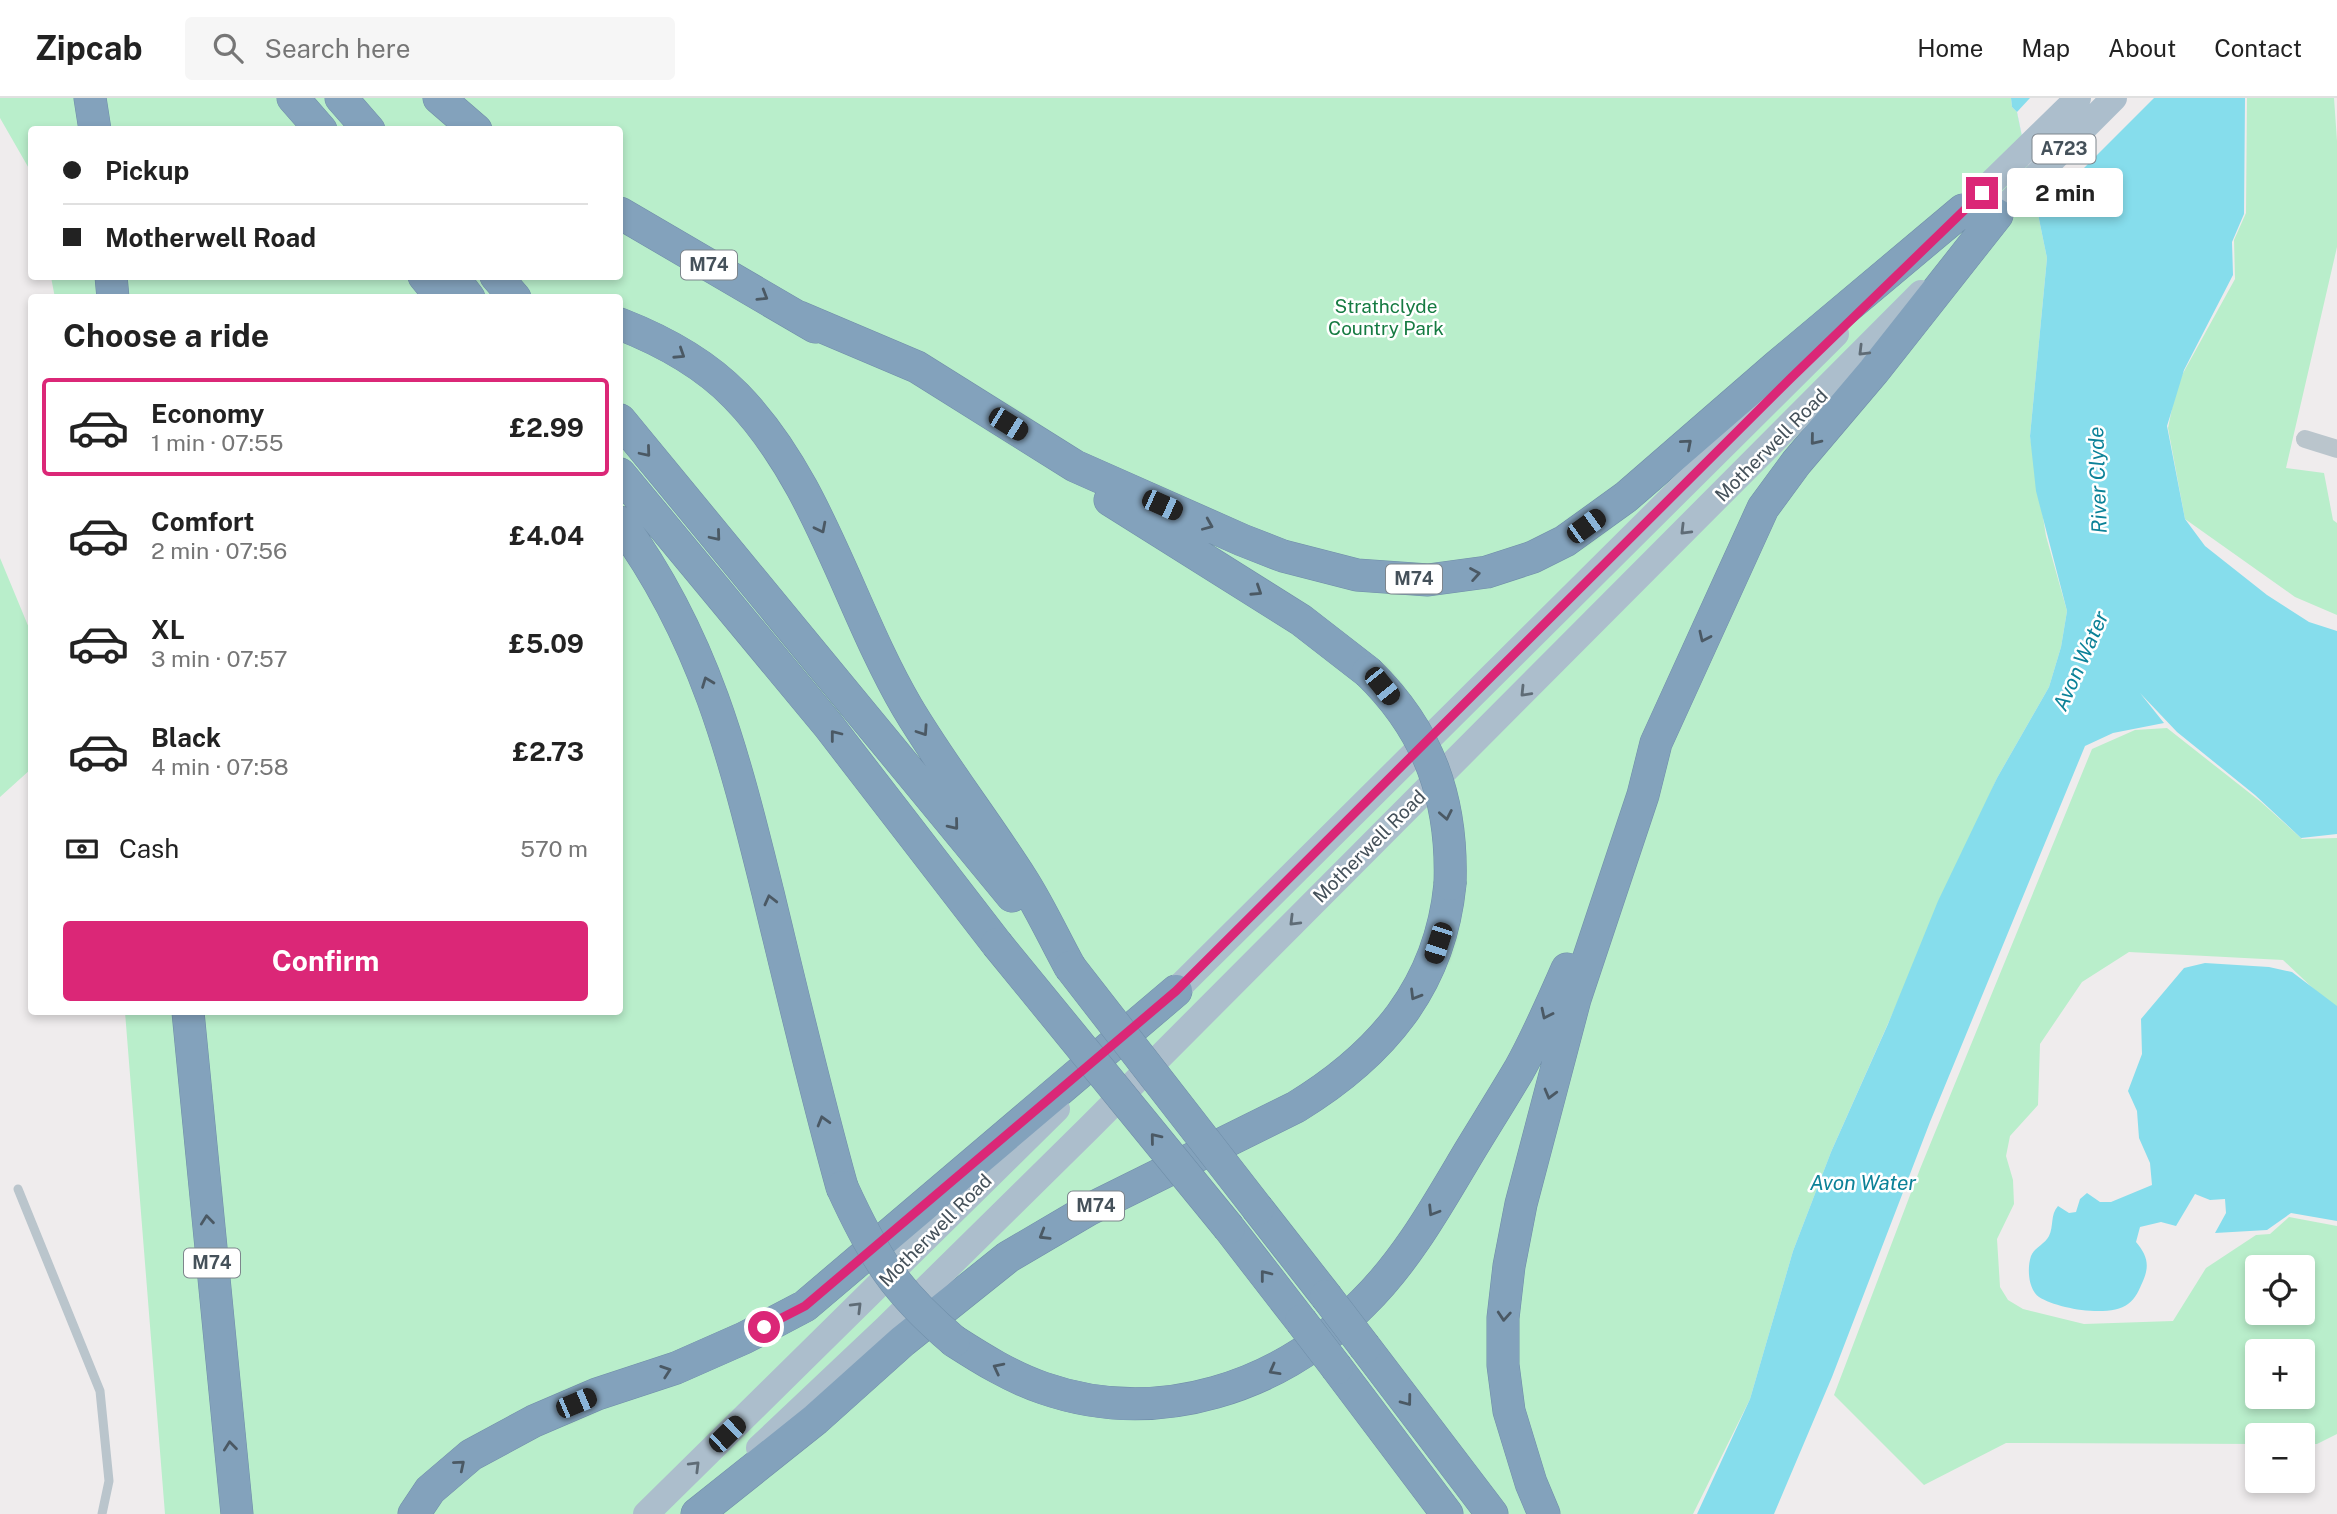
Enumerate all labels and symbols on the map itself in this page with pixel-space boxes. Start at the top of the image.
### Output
road number: A723 [2032,134,2096,164]
callout: 2 min [2007,168,2122,217]
route end [1966,177,1998,209]
road number: M74 [681,250,737,280]
one-way arrow [756,288,769,301]
park label: Strathclyde Country Park [1328,295,1444,339]
one-way arrow [1858,343,1871,356]
one-way arrow [673,345,686,358]
street label: Motherwell Road [1710,384,1832,506]
car [985,404,1032,444]
water label: River Clyde [2083,426,2112,534]
one-way arrow [1810,432,1823,444]
one-way arrow [1679,440,1692,452]
one-way arrow [638,443,650,456]
car [1139,487,1186,523]
car [1563,505,1610,547]
one-way arrow [1201,517,1213,531]
one-way arrow [813,521,827,533]
one-way arrow [1681,522,1694,535]
one-way arrow [708,528,720,541]
road number: M74 [1386,564,1442,593]
one-way arrow [1469,567,1481,582]
one-way arrow [1249,583,1262,596]
water label: Avon Water [2047,606,2114,715]
one-way arrow [1698,630,1712,642]
car [1361,663,1404,709]
one-way arrow [702,676,716,688]
one-way arrow [1520,683,1533,696]
one-way arrow [915,723,927,736]
one-way arrow [831,730,844,743]
street label: Motherwell Road [1308,785,1430,907]
one-way arrow [1438,809,1453,821]
one-way arrow [946,817,958,830]
one-way arrow [763,894,778,906]
one-way arrow [1289,912,1302,925]
car [1422,920,1455,966]
one-way arrow [1410,987,1423,1000]
one-way arrow [1541,1007,1555,1019]
one-way arrow [1544,1087,1558,1099]
one-way arrow [817,1115,832,1127]
one-way arrow [1151,1133,1163,1146]
street label: Motherwell Road [874,1169,996,1291]
water label: Avon Water [1810,1170,1917,1195]
road number: M74 [1068,1191,1124,1220]
one-way arrow [1429,1204,1442,1217]
one-way arrow [200,1214,215,1226]
one-way arrow [1039,1226,1052,1239]
road number: M74 [184,1248,240,1278]
one-way arrow [1261,1270,1274,1282]
one-way arrow [849,1302,862,1315]
route start [748,1311,780,1343]
one-way arrow [1497,1311,1512,1322]
one-way arrow [992,1362,1005,1376]
one-way arrow [1269,1362,1281,1375]
one-way arrow [660,1365,672,1379]
car [553,1385,600,1421]
one-way arrow [1398,1394,1411,1406]
car [705,1412,750,1456]
one-way arrow [222,1440,237,1452]
one-way arrow [452,1460,465,1473]
one-way arrow [687,1462,699,1474]

